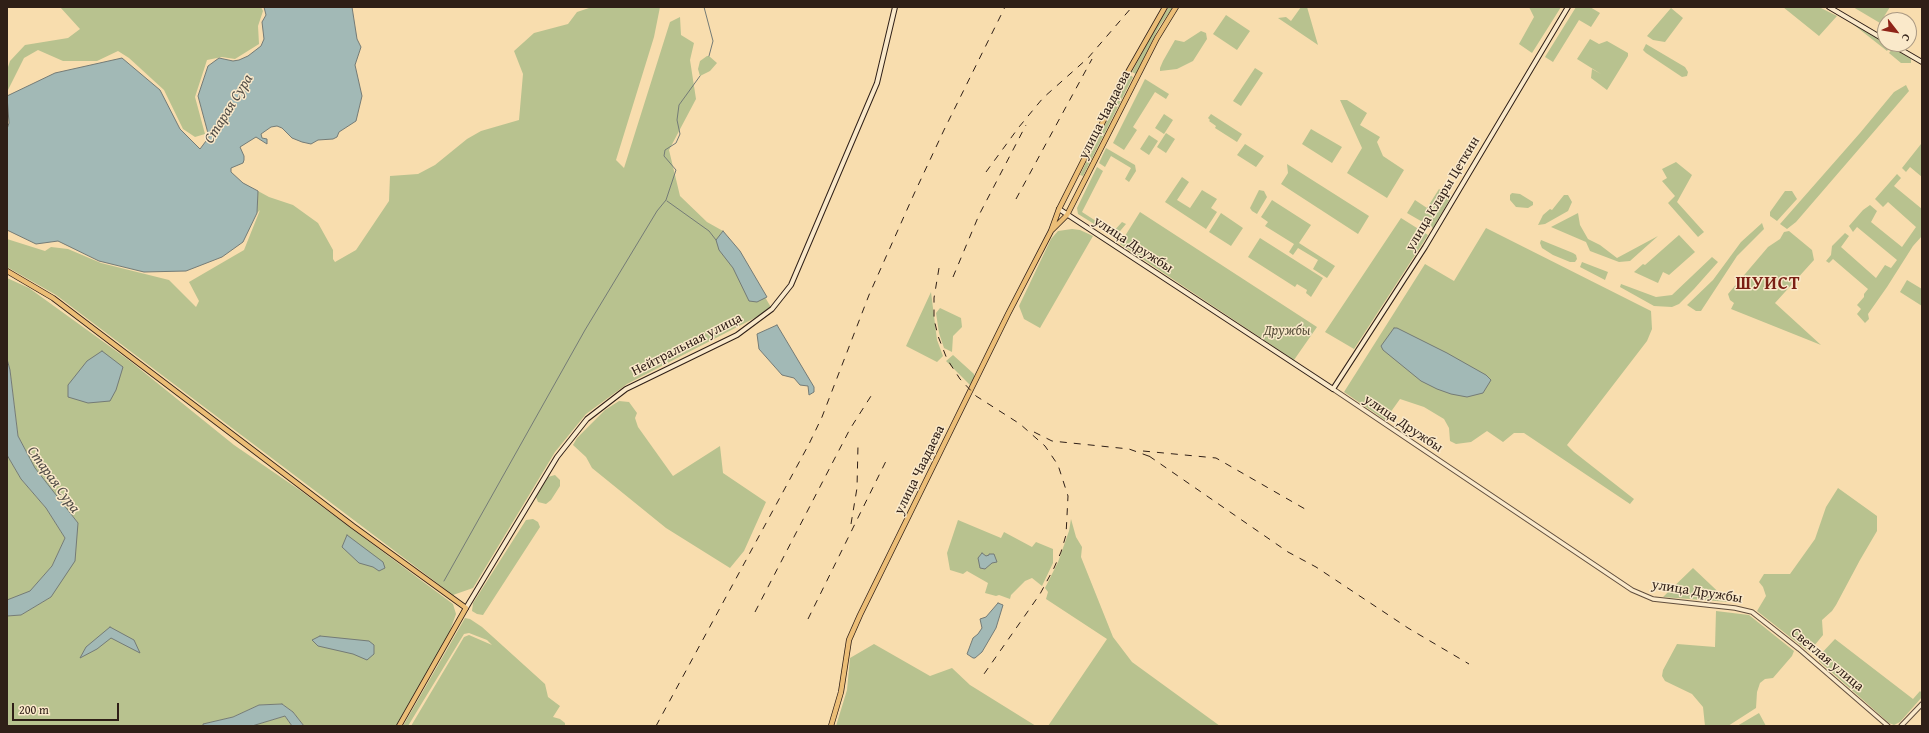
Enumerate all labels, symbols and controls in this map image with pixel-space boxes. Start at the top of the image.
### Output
north arrow [1877,12,1917,52]
text: С [1898,31,1915,44]
street label: улица Чаадаева [1075,68,1135,162]
water label: Старая Сура [201,71,257,147]
street label: улица Клары Цеткин [1402,134,1484,254]
street label: улица Дружбы [1090,213,1176,277]
district label: ШУИСТ [1735,273,1801,295]
street label: Нейтральная улица [629,310,745,380]
park label: Дружбы [1264,323,1310,339]
street label: улица Дружбы [1360,391,1446,457]
street label: улица Чаадаева [891,423,949,517]
water label: Старая Сура [23,443,83,517]
street label: улица Дружбы [1650,577,1744,607]
street label: Светлая улица [1787,625,1867,695]
scale bar [14,695,121,721]
text: 200 m [19,701,49,718]

